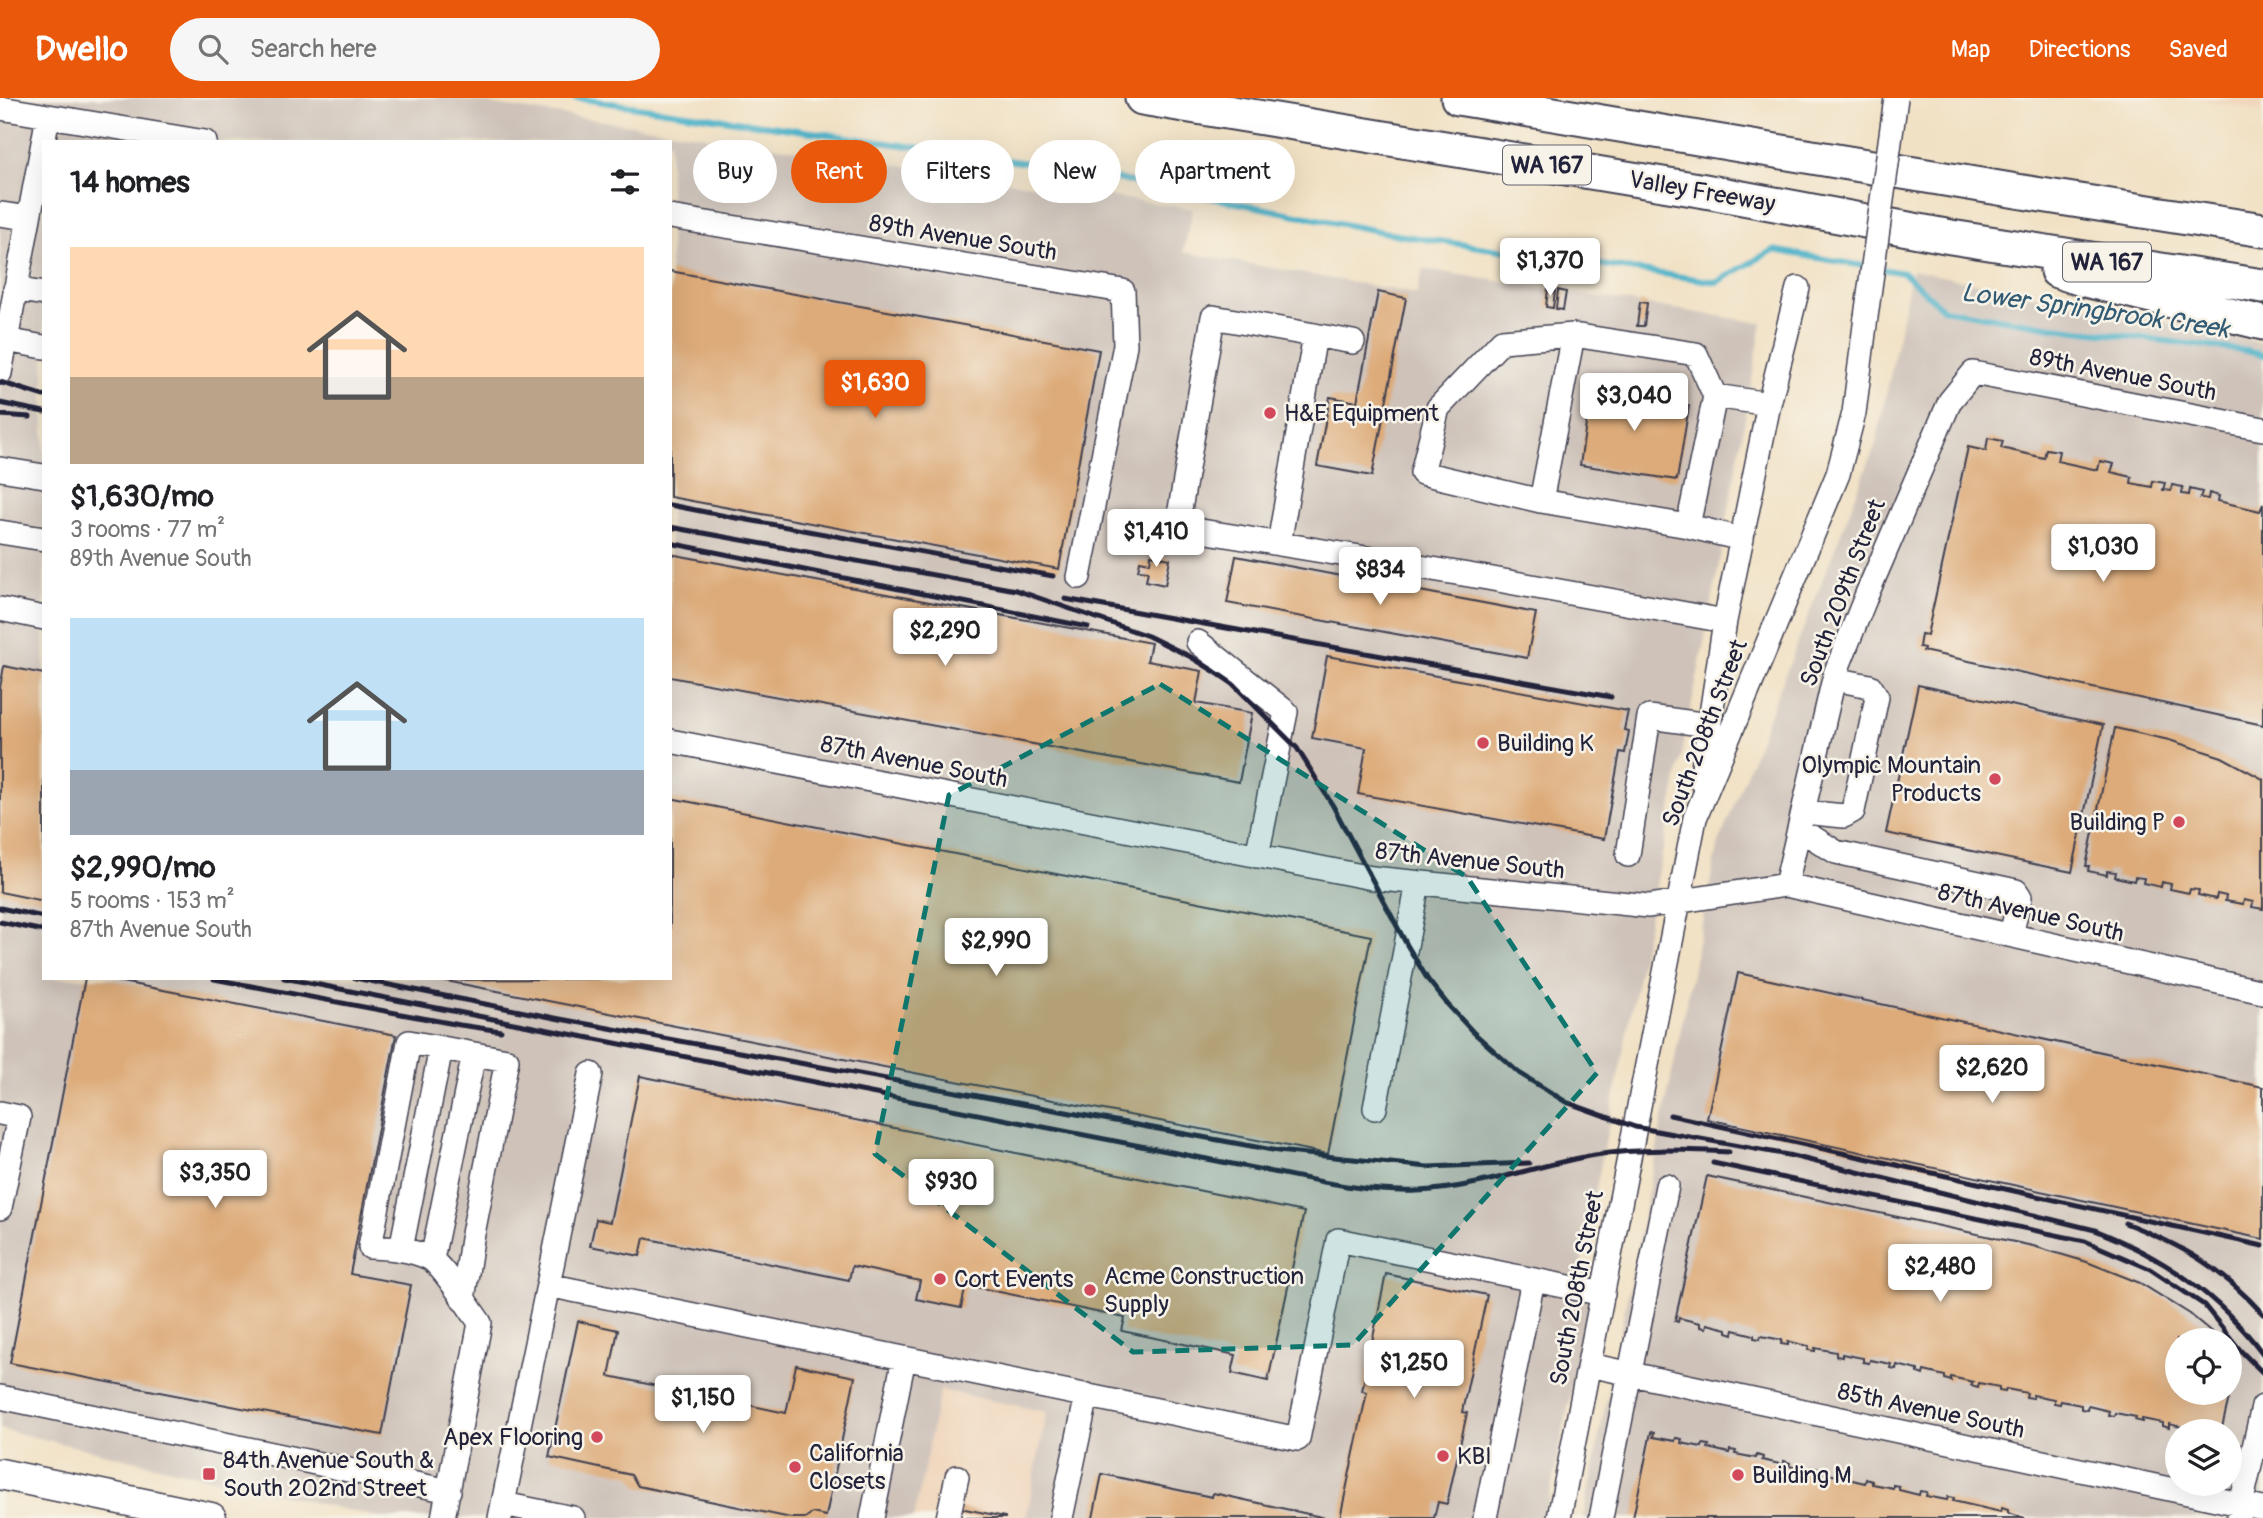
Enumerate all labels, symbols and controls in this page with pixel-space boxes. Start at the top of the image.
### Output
search box [170,18,660,81]
text: Dwello [35,29,128,70]
icon: search [194,30,232,68]
text: Search here [250,33,377,65]
text: Map [1951,35,1991,64]
text: Directions [2029,35,2130,64]
text: Saved [2168,35,2228,64]
chip: Buy [693,140,777,203]
chip: Rent [791,140,887,203]
chip: Filters [901,140,1014,203]
chip: New [1028,140,1121,203]
chip: Apartment [1135,140,1295,203]
road number: WA 167 [1503,146,1591,184]
icon: filters [606,163,644,201]
text: 14 homes [70,164,190,201]
street label: Valley Freeway [1627,165,1777,219]
street label: 89th Avenue South [867,209,1059,267]
pin: $1,370 [1493,238,1607,298]
road number: WA 167 [2063,242,2151,281]
text: $1,370 [1516,246,1584,275]
water label: Lower Springbrook Creek [1959,276,2233,346]
icon: home [294,292,420,418]
street label: 89th Avenue South [2027,343,2219,407]
pin: $1,630 [818,360,932,420]
text: $1,630 [840,368,910,397]
pin: $3,040 [1577,374,1691,433]
text: $3,040 [1596,381,1672,410]
place label: H&E Equipment [1284,399,1439,428]
marker: H&E Equipment [1262,405,1278,421]
text: $1,630/mo [70,478,214,515]
street label: South 209th Street [1794,495,1892,691]
pin: $1,410 [1099,510,1213,569]
text: 3 rooms · 77 m² [70,515,225,544]
text: $1,410 [1123,517,1189,546]
pin: $1,030 [2046,524,2160,584]
text: $1,030 [2067,532,2139,561]
text: 89th Avenue South [70,544,252,573]
pin: $834 [1339,547,1421,607]
text: $834 [1355,555,1405,584]
pin: $2,290 [888,608,1002,668]
text: $2,290 [909,616,981,645]
street label: South 208th Street [1656,635,1754,831]
icon: home [294,663,420,789]
place label: Building K [1497,729,1594,758]
street label: 87th Avenue South [818,730,1010,794]
marker: Building K [1475,735,1491,751]
place label: Olympic Mountain Products [1801,751,1981,808]
marker: Olympic Mountain Products [1987,771,2003,787]
place label: Building P [2069,808,2165,837]
marker: Building P [2171,814,2187,830]
street label: 87th Avenue South [1374,837,1566,885]
text: $2,990/mo [70,849,216,886]
street label: 87th Avenue South [1935,878,2127,948]
text: 5 rooms · 153 m² [70,886,235,915]
text: 87th Avenue South [70,915,252,944]
pin: $2,990 [939,918,1053,978]
text: $2,990 [961,926,1031,955]
pin: $2,620 [1935,1046,2049,1105]
text: $2,620 [1955,1053,2029,1082]
pin: $3,350 [158,1150,272,1210]
text: $3,350 [179,1158,251,1187]
pin: $930 [910,1160,992,1219]
text: $930 [925,1167,977,1196]
street label: South 208th Street [1544,1188,1610,1388]
pin: $2,480 [1883,1244,1997,1304]
text: $2,480 [1904,1252,1976,1281]
place label: Acme Construction Supply [1104,1262,1304,1319]
place label: Cort Events [954,1265,1074,1294]
marker: Cort Events [932,1271,948,1287]
marker: Acme Construction Supply [1082,1282,1098,1298]
map controls [2165,1328,2242,1496]
button: locate [2165,1328,2242,1405]
pin: $1,250 [1357,1340,1471,1400]
text: $1,250 [1380,1348,1448,1377]
pin: $1,150 [646,1376,760,1435]
street label: 85th Avenue South [1835,1377,2027,1445]
text: $1,150 [671,1383,735,1412]
button: layers [2165,1419,2242,1496]
place label: Apex Flooring [443,1423,583,1452]
marker: Apex Flooring [589,1429,605,1445]
place label: California Closets [809,1439,904,1496]
place label: KBI [1457,1442,1492,1471]
place label: 84th Avenue South & South 202nd Street [223,1446,434,1503]
marker: KBI [1435,1448,1451,1464]
marker: California Closets [787,1459,803,1475]
place label: Building M [1752,1461,1852,1490]
marker: 84th Avenue South & South 202nd Street [201,1466,217,1482]
marker: Building M [1730,1467,1746,1483]

